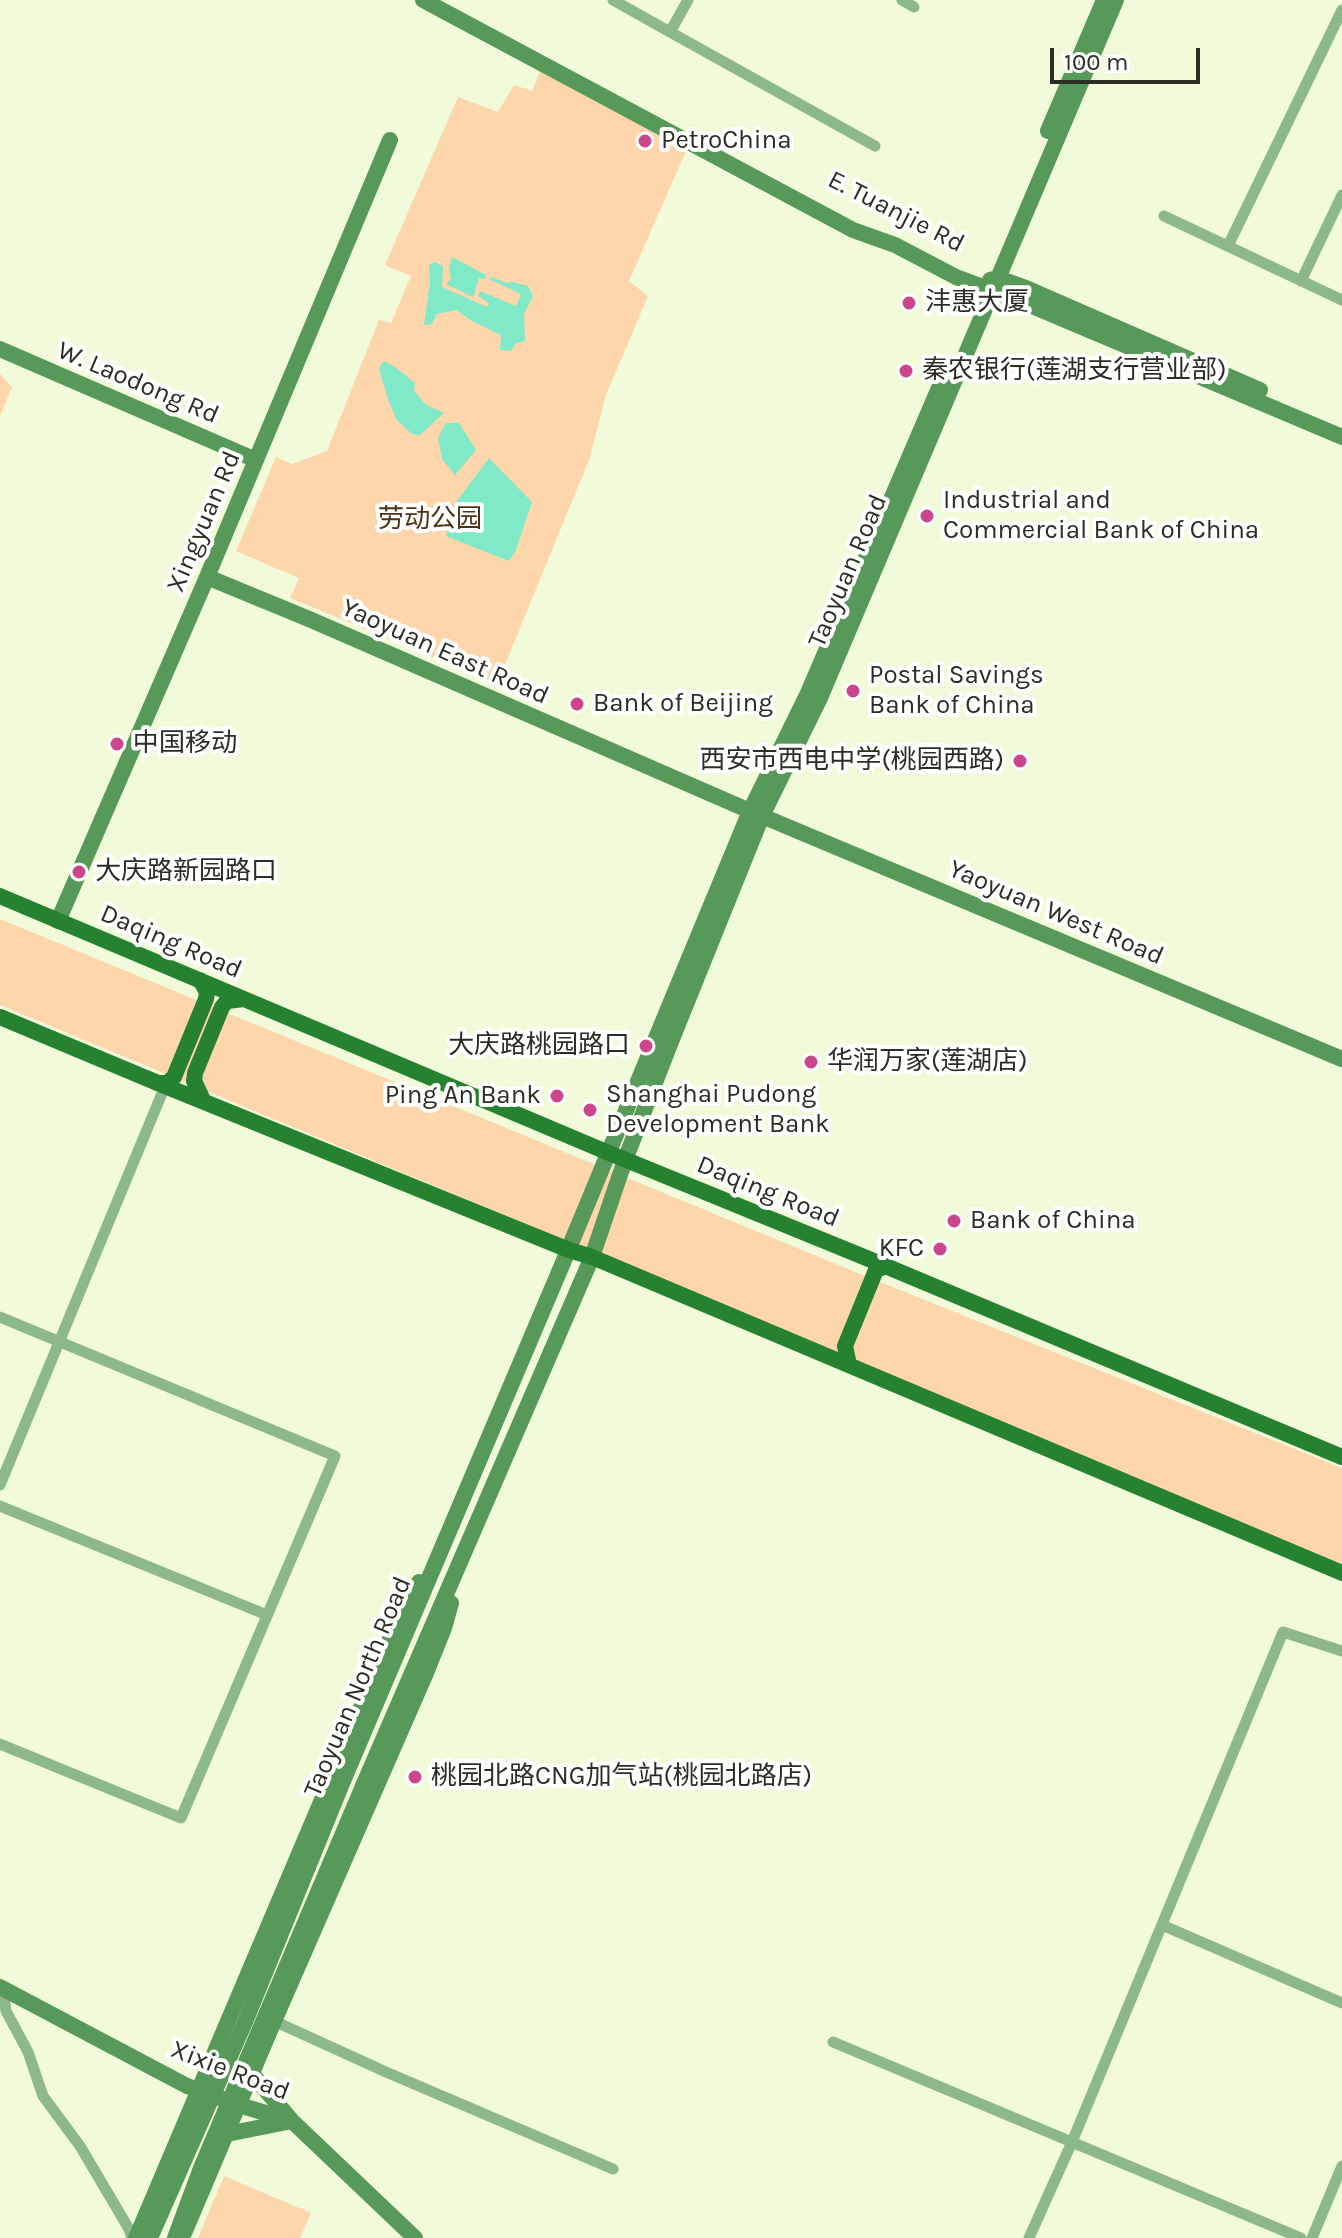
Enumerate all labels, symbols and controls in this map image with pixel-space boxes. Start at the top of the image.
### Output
scale bar [1054,32,1204,82]
text: 100 m [1064,48,1129,76]
place label: PetroChina [661,125,792,157]
marker: PetroChina [636,132,654,150]
street label: E. Tuanjie Rd [822,164,970,260]
place label: 沣惠大厦 [925,287,1029,319]
marker: 沣惠大厦 [900,294,918,312]
street label: W. Laodong Rd [53,335,223,431]
place label: 秦农银行(莲湖支行营业部) [922,355,1226,387]
marker: 秦农银行(莲湖支行营业部) [897,362,915,380]
street label: Xingyuan Rd [160,447,248,597]
place label: Industrial and Commercial Bank of China [943,485,1259,546]
street label: Taoyuan Road [802,490,894,652]
park label: 劳动公园 [378,504,482,536]
marker: Industrial and Commercial Bank of China [918,507,936,525]
street label: Yaoyuan East Road [337,592,553,712]
place label: Postal Savings Bank of China [869,660,1044,722]
marker: Postal Savings Bank of China [844,682,862,700]
place label: Bank of Beijing [593,688,773,720]
marker: Bank of Beijing [568,695,586,713]
place label: 中国移动 [133,728,237,760]
marker: 中国移动 [108,735,126,753]
place label: 西安市西电中学(桃园西路) [700,745,1004,777]
marker: 西安市西电中学(桃园西路) [1011,752,1029,770]
street label: Yaoyuan West Road [944,854,1168,972]
place label: 大庆路新园路口 [95,856,277,888]
marker: 大庆路新园路口 [70,863,88,881]
street label: Daqing Road [95,898,247,986]
place label: 大庆路桃园路口 [448,1030,630,1062]
marker: 大庆路桃园路口 [637,1037,655,1055]
place label: 华润万家(莲湖店) [827,1046,1027,1078]
marker: 华润万家(莲湖店) [802,1053,820,1071]
place label: Shanghai Pudong Development Bank [606,1079,830,1140]
place label: Ping An Bank [385,1080,541,1112]
marker: Ping An Bank [548,1087,566,1105]
marker: Shanghai Pudong Development Bank [581,1101,599,1119]
street label: Daqing Road [692,1149,844,1235]
place label: Bank of China [970,1205,1136,1237]
marker: Bank of China [945,1212,963,1230]
place label: KFC [879,1233,924,1265]
marker: KFC [931,1240,949,1258]
street label: Taoyuan North Road [297,1572,419,1802]
place label: 桃园北路CNG加气站(桃园北路店) [431,1761,812,1793]
marker: 桃园北路CNG加气站(桃园北路店) [406,1768,424,1786]
street label: Xixie Road [166,2034,294,2108]

